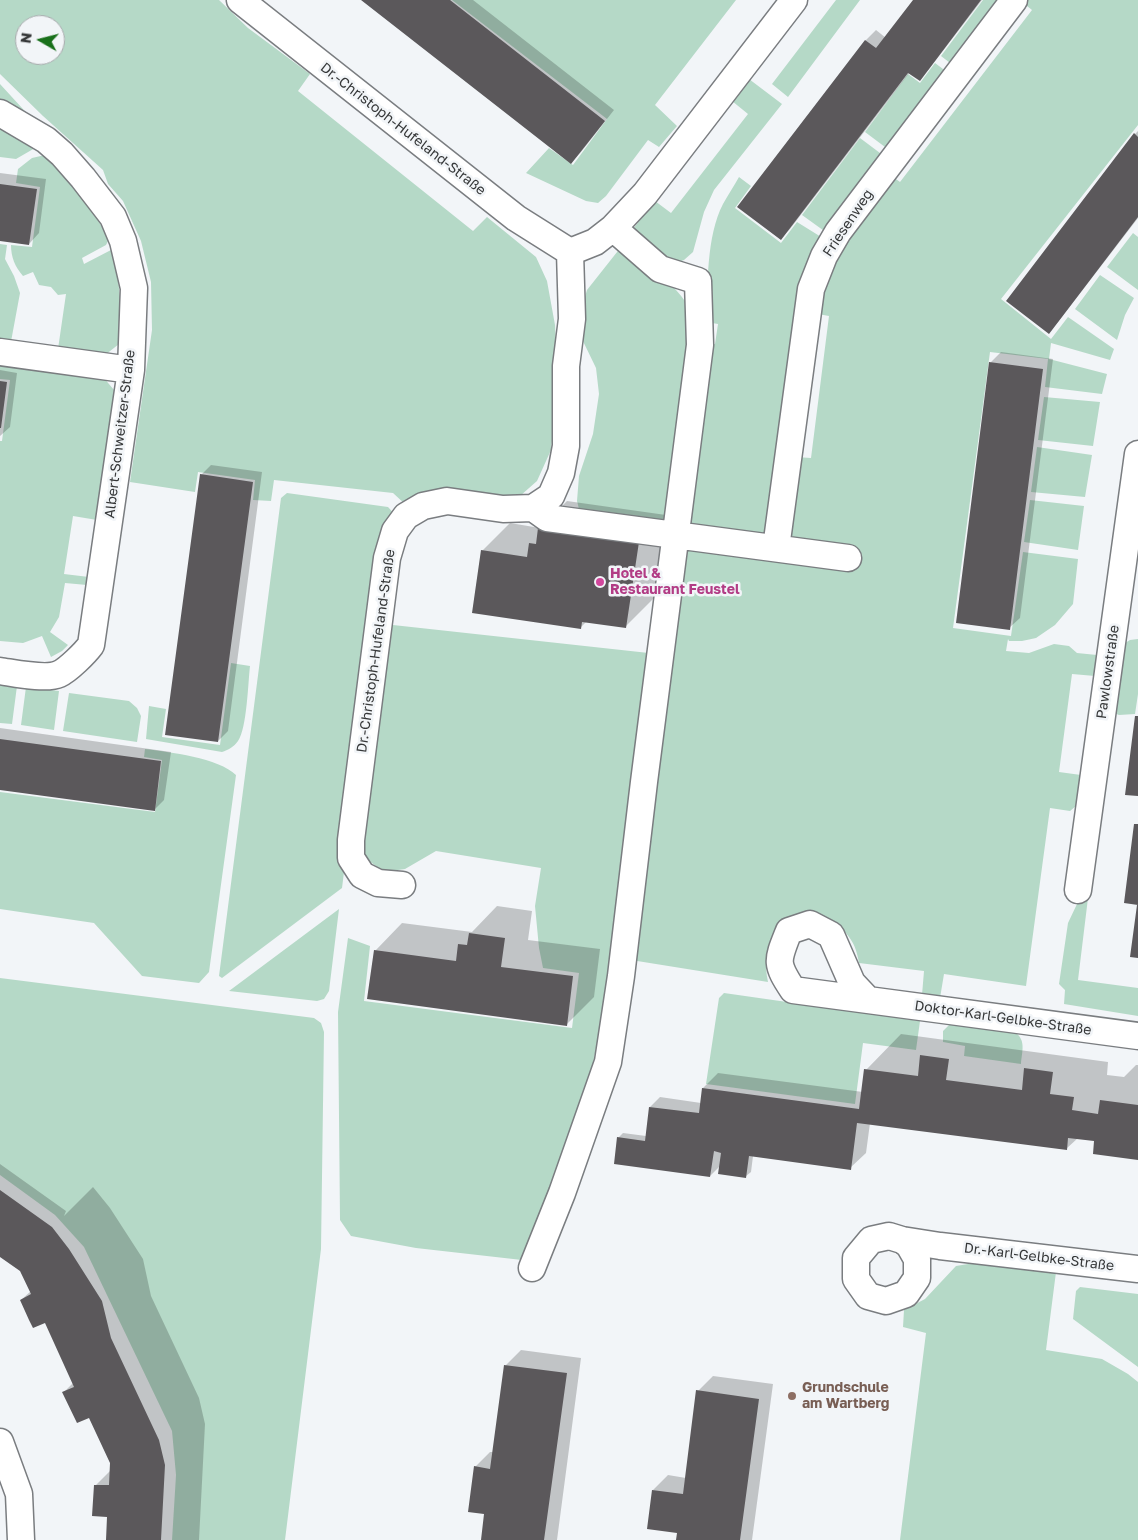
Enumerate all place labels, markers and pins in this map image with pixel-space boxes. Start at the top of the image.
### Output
place label: Hotel & Restaurant Feustel [610,566,740,598]
marker: Hotel & Restaurant Feustel [594,576,606,588]
place label: Grundschule am Wartberg [802,1380,889,1412]
marker: Grundschule am Wartberg [786,1390,798,1402]

